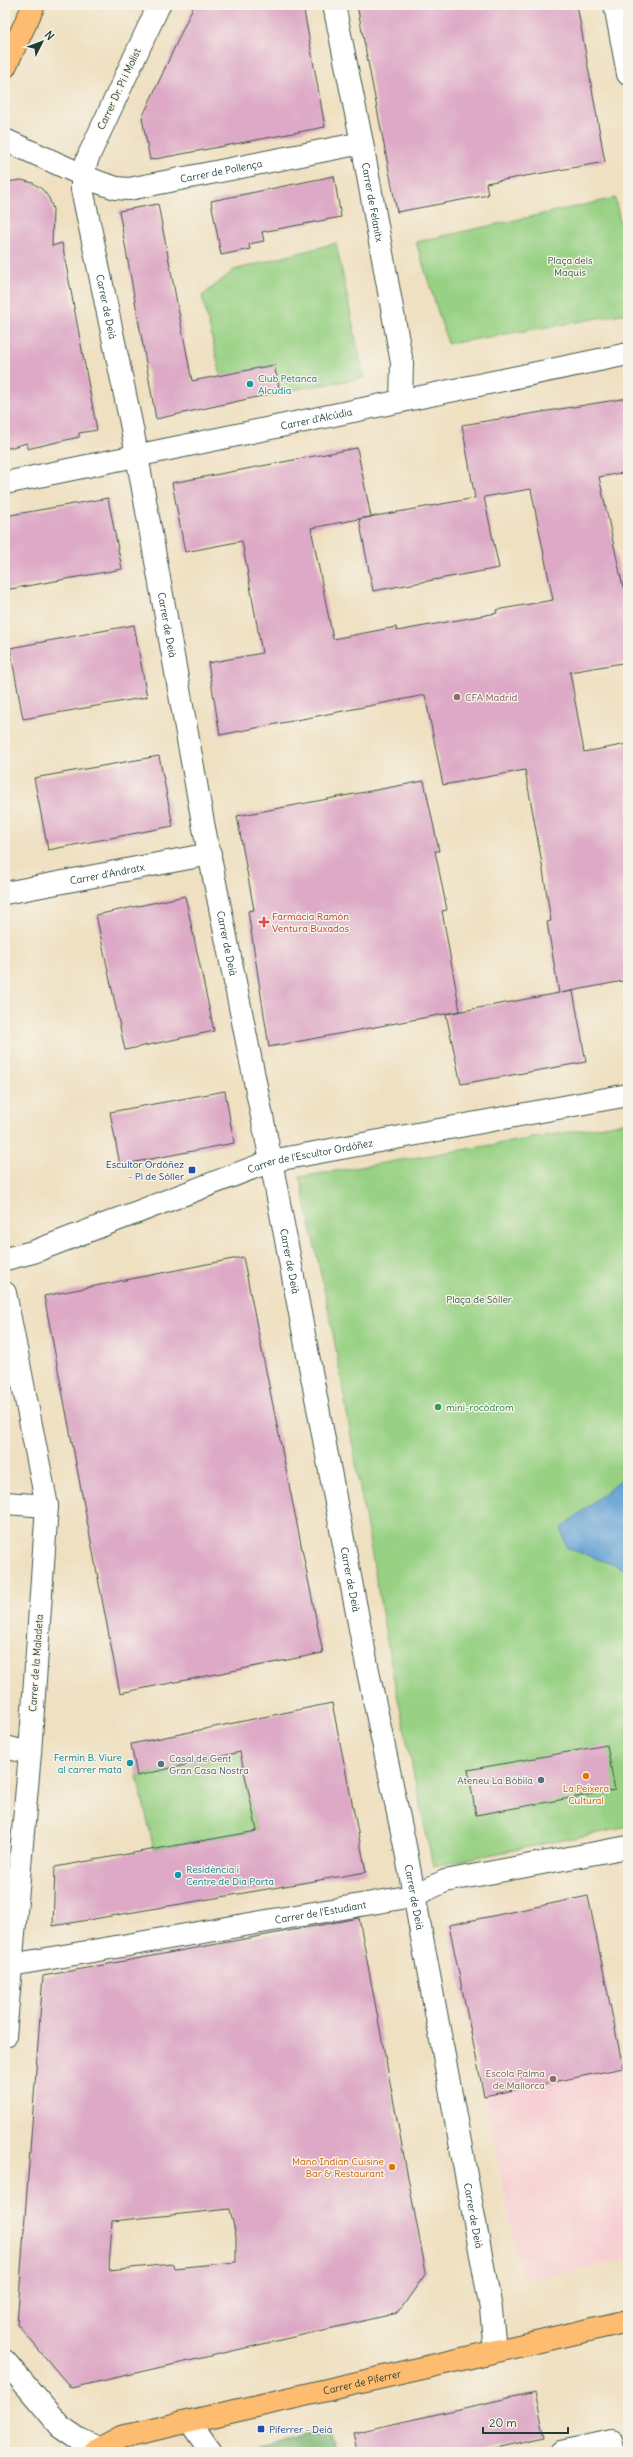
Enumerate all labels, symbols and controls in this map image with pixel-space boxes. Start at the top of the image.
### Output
north arrow [22,22,62,62]
text: N [42,28,57,43]
street label: Carrer Dr. Pi i Molist [94,46,144,132]
street label: Carrer de Pollença [179,156,264,185]
street label: Carrer de Felanitx [359,161,386,243]
park label: Plaça dels Maquis [547,254,593,279]
street label: Carrer de Deià [93,273,120,341]
place label: Club Petanca Alcúdia [258,372,317,397]
marker: Club Petanca Alcúdia [245,379,255,389]
street label: Carrer d'Alcúdia [279,405,354,432]
street label: Carrer de Deià [155,591,180,659]
place label: CFA Madrid [465,691,517,704]
marker: CFA Madrid [452,692,462,702]
street label: Carrer d'Andratx [69,860,146,887]
street label: Carrer de Deià [214,910,240,977]
place label: Farmàcia Ramón Ventura Buxados [272,910,350,935]
marker: Farmàcia Ramón Ventura Buxados [259,917,269,927]
street label: Carrer de l'Escultor Ordóñez [246,1136,374,1176]
place label: Escultor Ordóñez - Pl de Sóller [106,1158,184,1183]
marker: Escultor Ordóñez - Pl de Sóller [187,1165,197,1175]
street label: Carrer de Deià [277,1227,303,1295]
park label: Plaça de Sóller [446,1293,512,1306]
place label: mini-rocòdrom [446,1401,514,1414]
marker: mini-rocòdrom [433,1402,443,1412]
street label: Carrer de Deià [338,1546,363,1613]
street label: Carrer de la Maladeta [26,1613,46,1712]
place label: Fermín B. Viure al carrer mata [54,1751,122,1776]
place label: Casal de Gent Gran Casa Nostra [169,1752,249,1777]
marker: Fermín B. Viure al carrer mata [125,1758,135,1768]
marker: Casal de Gent Gran Casa Nostra [156,1759,166,1769]
marker: La Peixera Cultural [581,1771,591,1781]
place label: Ateneu La Bòbila [457,1774,533,1787]
marker: Ateneu La Bòbila [536,1775,546,1785]
place label: La Peixera Cultural [563,1782,609,1807]
place label: Residència i Centre de Dia Porta [186,1863,274,1888]
street label: Carrer de Deià [402,1863,427,1931]
marker: Residència i Centre de Dia Porta [173,1870,183,1880]
street label: Carrer de l'Estudiant [274,1898,368,1926]
place label: Escola Palma de Mallorca [485,2067,545,2092]
marker: Escola Palma de Mallorca [548,2074,558,2084]
place label: Mano Indian Cuisine Bar & Restaurant [292,2155,385,2180]
marker: Mano Indian Cuisine Bar & Restaurant [387,2162,397,2172]
street label: Carrer de Deià [461,2182,486,2250]
street label: Carrer de Piferrer [322,2367,402,2397]
scale bar [483,2409,568,2435]
text: 20 m [489,2415,517,2430]
place label: Piferrer - Deià [269,2423,333,2436]
marker: Piferrer - Deià [256,2424,266,2434]

